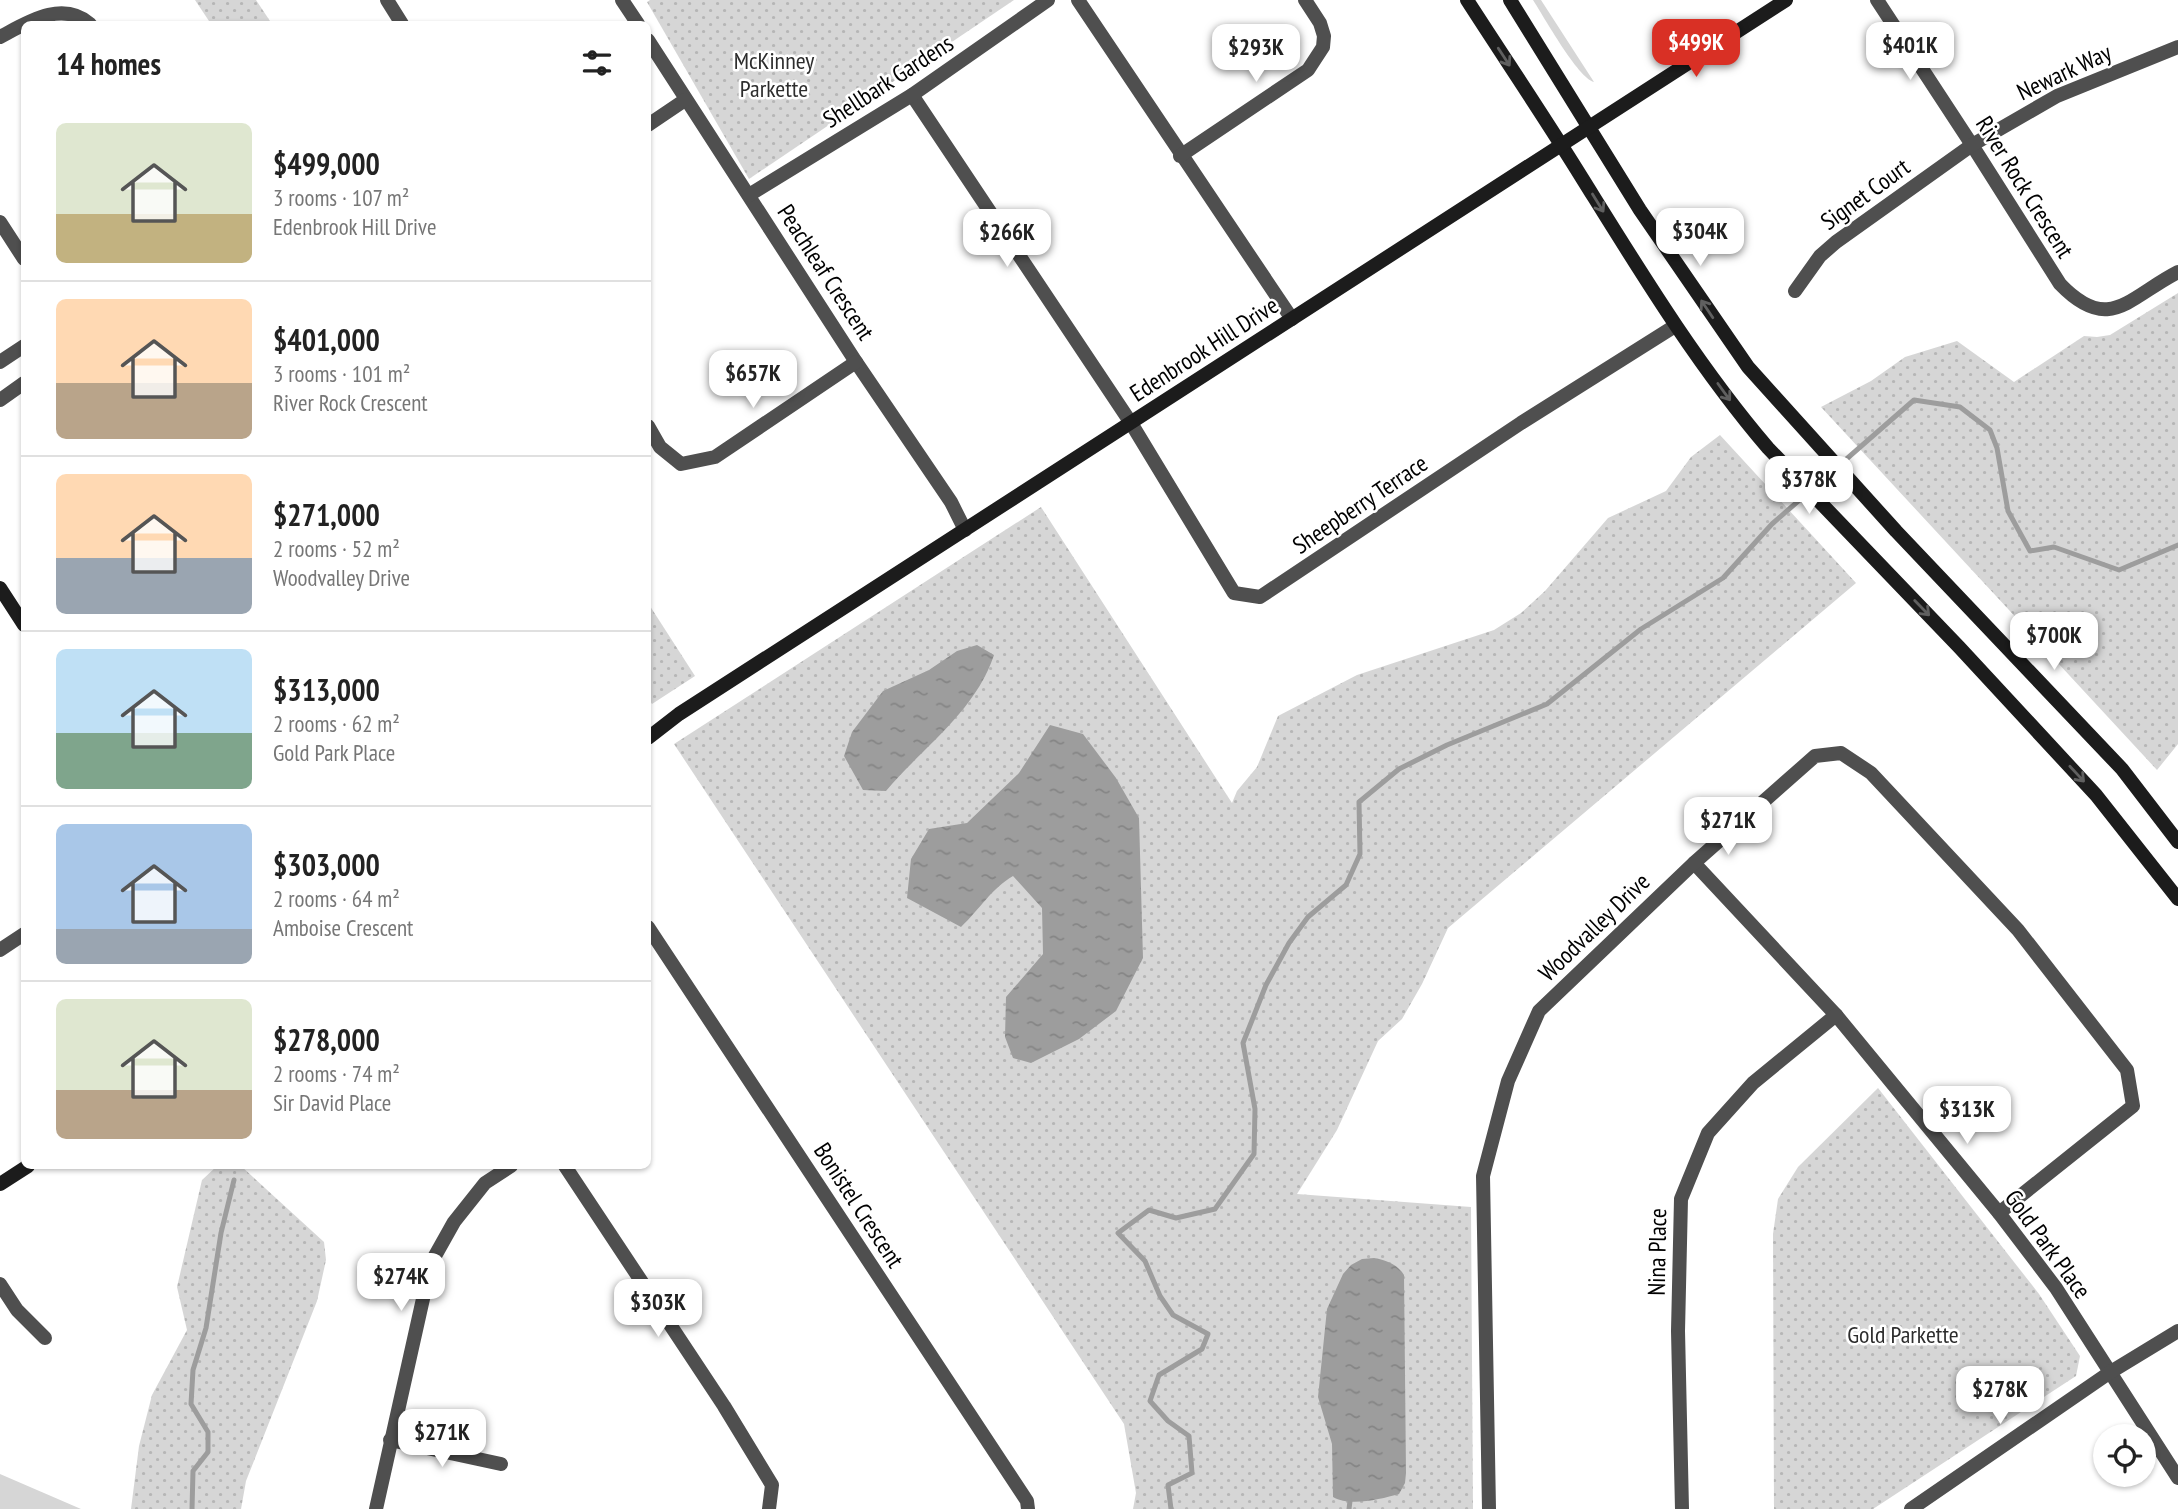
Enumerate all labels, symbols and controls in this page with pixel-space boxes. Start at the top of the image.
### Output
pin: $499K [1647,20,1745,79]
pin: $401K [1861,22,1959,82]
pin: $293K [1207,24,1305,84]
street label: Shellbark Gardens [817,27,959,135]
text: $499K [1668,27,1724,56]
text: $401K [1882,30,1938,59]
text: $293K [1228,32,1284,61]
street label: Newark Way [2012,37,2116,107]
text: 14 homes [56,44,161,83]
icon: filters [578,44,616,82]
park label: McKinney Parkette [734,45,814,104]
one-way arrow [1497,47,1511,67]
street label: River Rock Crescent [1969,110,2081,264]
text: $499,000 [273,144,380,183]
icon: home [112,151,196,235]
street label: Signet Court [1814,151,1916,237]
text: 3 rooms · 107 m² [273,183,409,212]
one-way arrow [1591,192,1605,212]
street label: Peachleaf Crescent [771,198,882,346]
pin: $304K [1651,208,1749,268]
pin: $266K [958,210,1056,269]
text: Edenbrook Hill Drive [273,212,437,241]
text: $304K [1672,216,1728,245]
text: $266K [979,217,1035,246]
street label: Edenbrook Hill Drive [1124,290,1284,408]
one-way arrow [1700,300,1714,319]
text: $401,000 [273,320,380,359]
icon: home [112,327,196,411]
pin: $657K [704,350,802,410]
text: $657K [725,358,781,387]
text: 3 rooms · 101 m² [273,359,410,388]
one-way arrow [1716,382,1731,401]
text: River Rock Crescent [273,388,428,417]
street label: Sheepberry Terrace [1287,447,1433,561]
pin: $378K [1760,456,1858,516]
text: $378K [1781,464,1837,493]
text: $271,000 [273,495,380,534]
icon: home [112,502,196,586]
text: 2 rooms · 52 m² [273,534,400,563]
text: Woodvalley Drive [273,563,410,592]
one-way arrow [1913,599,1930,616]
pin: $700K [2005,612,2103,672]
text: $700K [2026,620,2082,649]
text: $313,000 [273,670,380,709]
icon: home [112,677,196,761]
text: 2 rooms · 62 m² [273,709,400,738]
text: Gold Park Place [273,738,395,767]
one-way arrow [2069,765,2085,783]
pin: $271K [1679,798,1777,857]
text: $271K [1700,805,1756,834]
text: $303,000 [273,845,380,884]
icon: home [112,852,196,936]
street label: Woodvalley Drive [1532,866,1656,988]
text: 2 rooms · 64 m² [273,884,400,913]
text: Amboise Crescent [273,913,413,942]
text: $278,000 [273,1020,380,1059]
icon: home [112,1027,196,1111]
text: 2 rooms · 74 m² [273,1059,400,1088]
pin: $313K [1918,1086,2016,1146]
text: Sir David Place [273,1088,391,1117]
text: $313K [1939,1094,1995,1123]
street label: Bonistel Crescent [807,1137,911,1274]
street label: Gold Park Place [1998,1183,2098,1305]
street label: Nina Place [1641,1208,1673,1296]
pin: $274K [352,1254,450,1313]
text: $274K [373,1261,429,1290]
pin: $303K [609,1280,707,1339]
text: $303K [630,1287,686,1316]
park label: Gold Parkette [1847,1319,1959,1350]
pin: $278K [1951,1366,2049,1426]
text: $278K [1972,1374,2028,1403]
pin: $271K [393,1410,491,1469]
text: $271K [414,1417,470,1446]
map controls [2093,1424,2156,1487]
button: locate [2093,1424,2156,1487]

